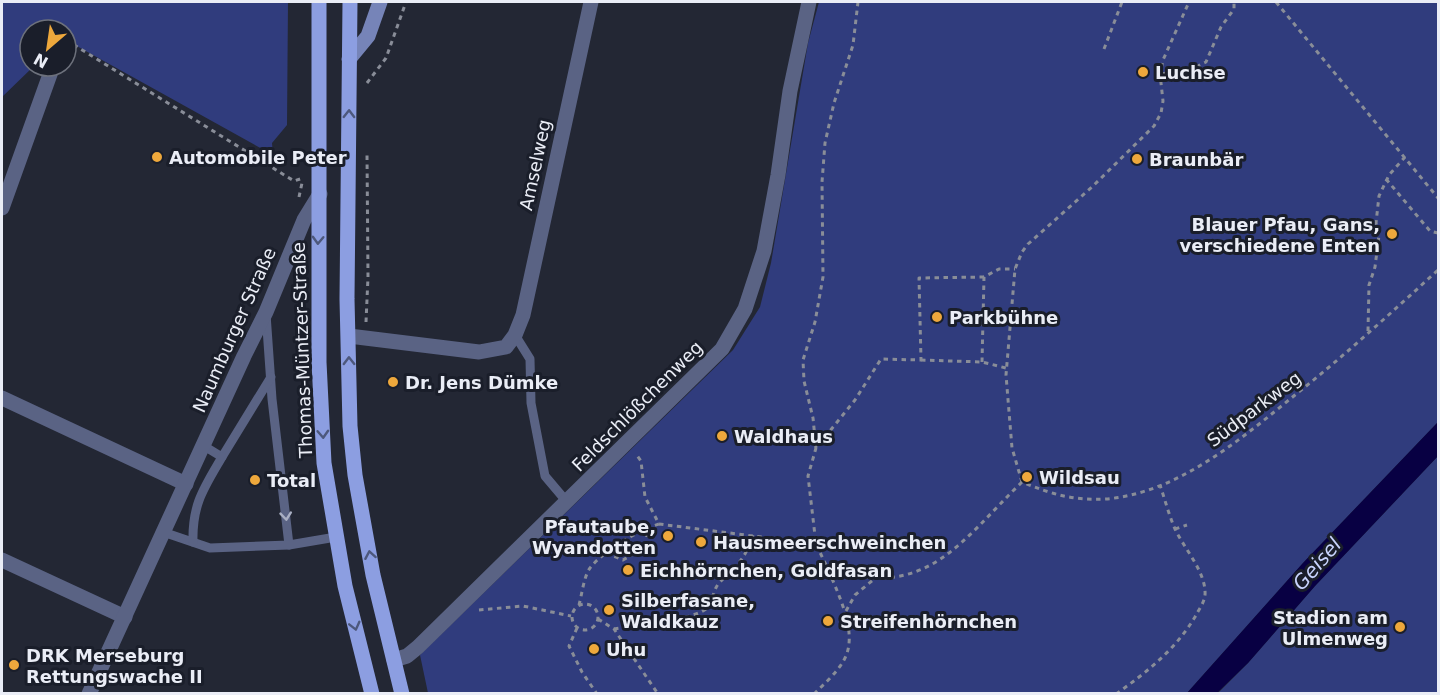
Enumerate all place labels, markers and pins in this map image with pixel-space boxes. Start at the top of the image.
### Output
place label: Luchse [1155,62,1226,83]
marker: Luchse [1136,65,1150,79]
place label: Automobile Peter [169,147,347,168]
place label: Braunbär [1149,149,1243,170]
marker: Automobile Peter [150,150,164,164]
marker: Braunbär [1130,152,1144,166]
place label: Blauer Pfau, Gans, verschiedene Enten [1179,214,1380,256]
marker: Blauer Pfau, Gans, verschiedene Enten [1385,227,1399,241]
place label: Parkbühne [949,307,1058,328]
marker: Parkbühne [930,310,944,324]
place label: Dr. Jens Dümke [405,372,558,393]
marker: Dr. Jens Dümke [386,375,400,389]
place label: Waldhaus [734,426,833,447]
marker: Waldhaus [715,429,729,443]
place label: Wildsau [1039,467,1120,488]
place label: Total [267,470,316,491]
marker: Wildsau [1020,470,1034,484]
marker: Total [248,473,262,487]
place label: Pfautaube, Wyandotten [532,516,656,558]
marker: Pfautaube, Wyandotten [661,529,675,543]
place label: Hausmeerschweinchen [713,532,946,553]
marker: Hausmeerschweinchen [694,535,708,549]
place label: Eichhörnchen, Goldfasan [640,560,892,581]
marker: Eichhörnchen, Goldfasan [621,563,635,577]
place label: Silberfasane, Waldkauz [621,590,755,632]
marker: Silberfasane, Waldkauz [602,603,616,617]
place label: Stadion am Ulmenweg [1273,607,1388,649]
place label: Streifenhörnchen [840,611,1017,632]
marker: Streifenhörnchen [821,614,835,628]
marker: Stadion am Ulmenweg [1393,620,1407,634]
place label: Uhu [606,639,646,660]
marker: Uhu [587,642,601,656]
place label: DRK Merseburg Rettungswache II [26,645,203,687]
marker: DRK Merseburg Rettungswache II [7,658,21,672]

